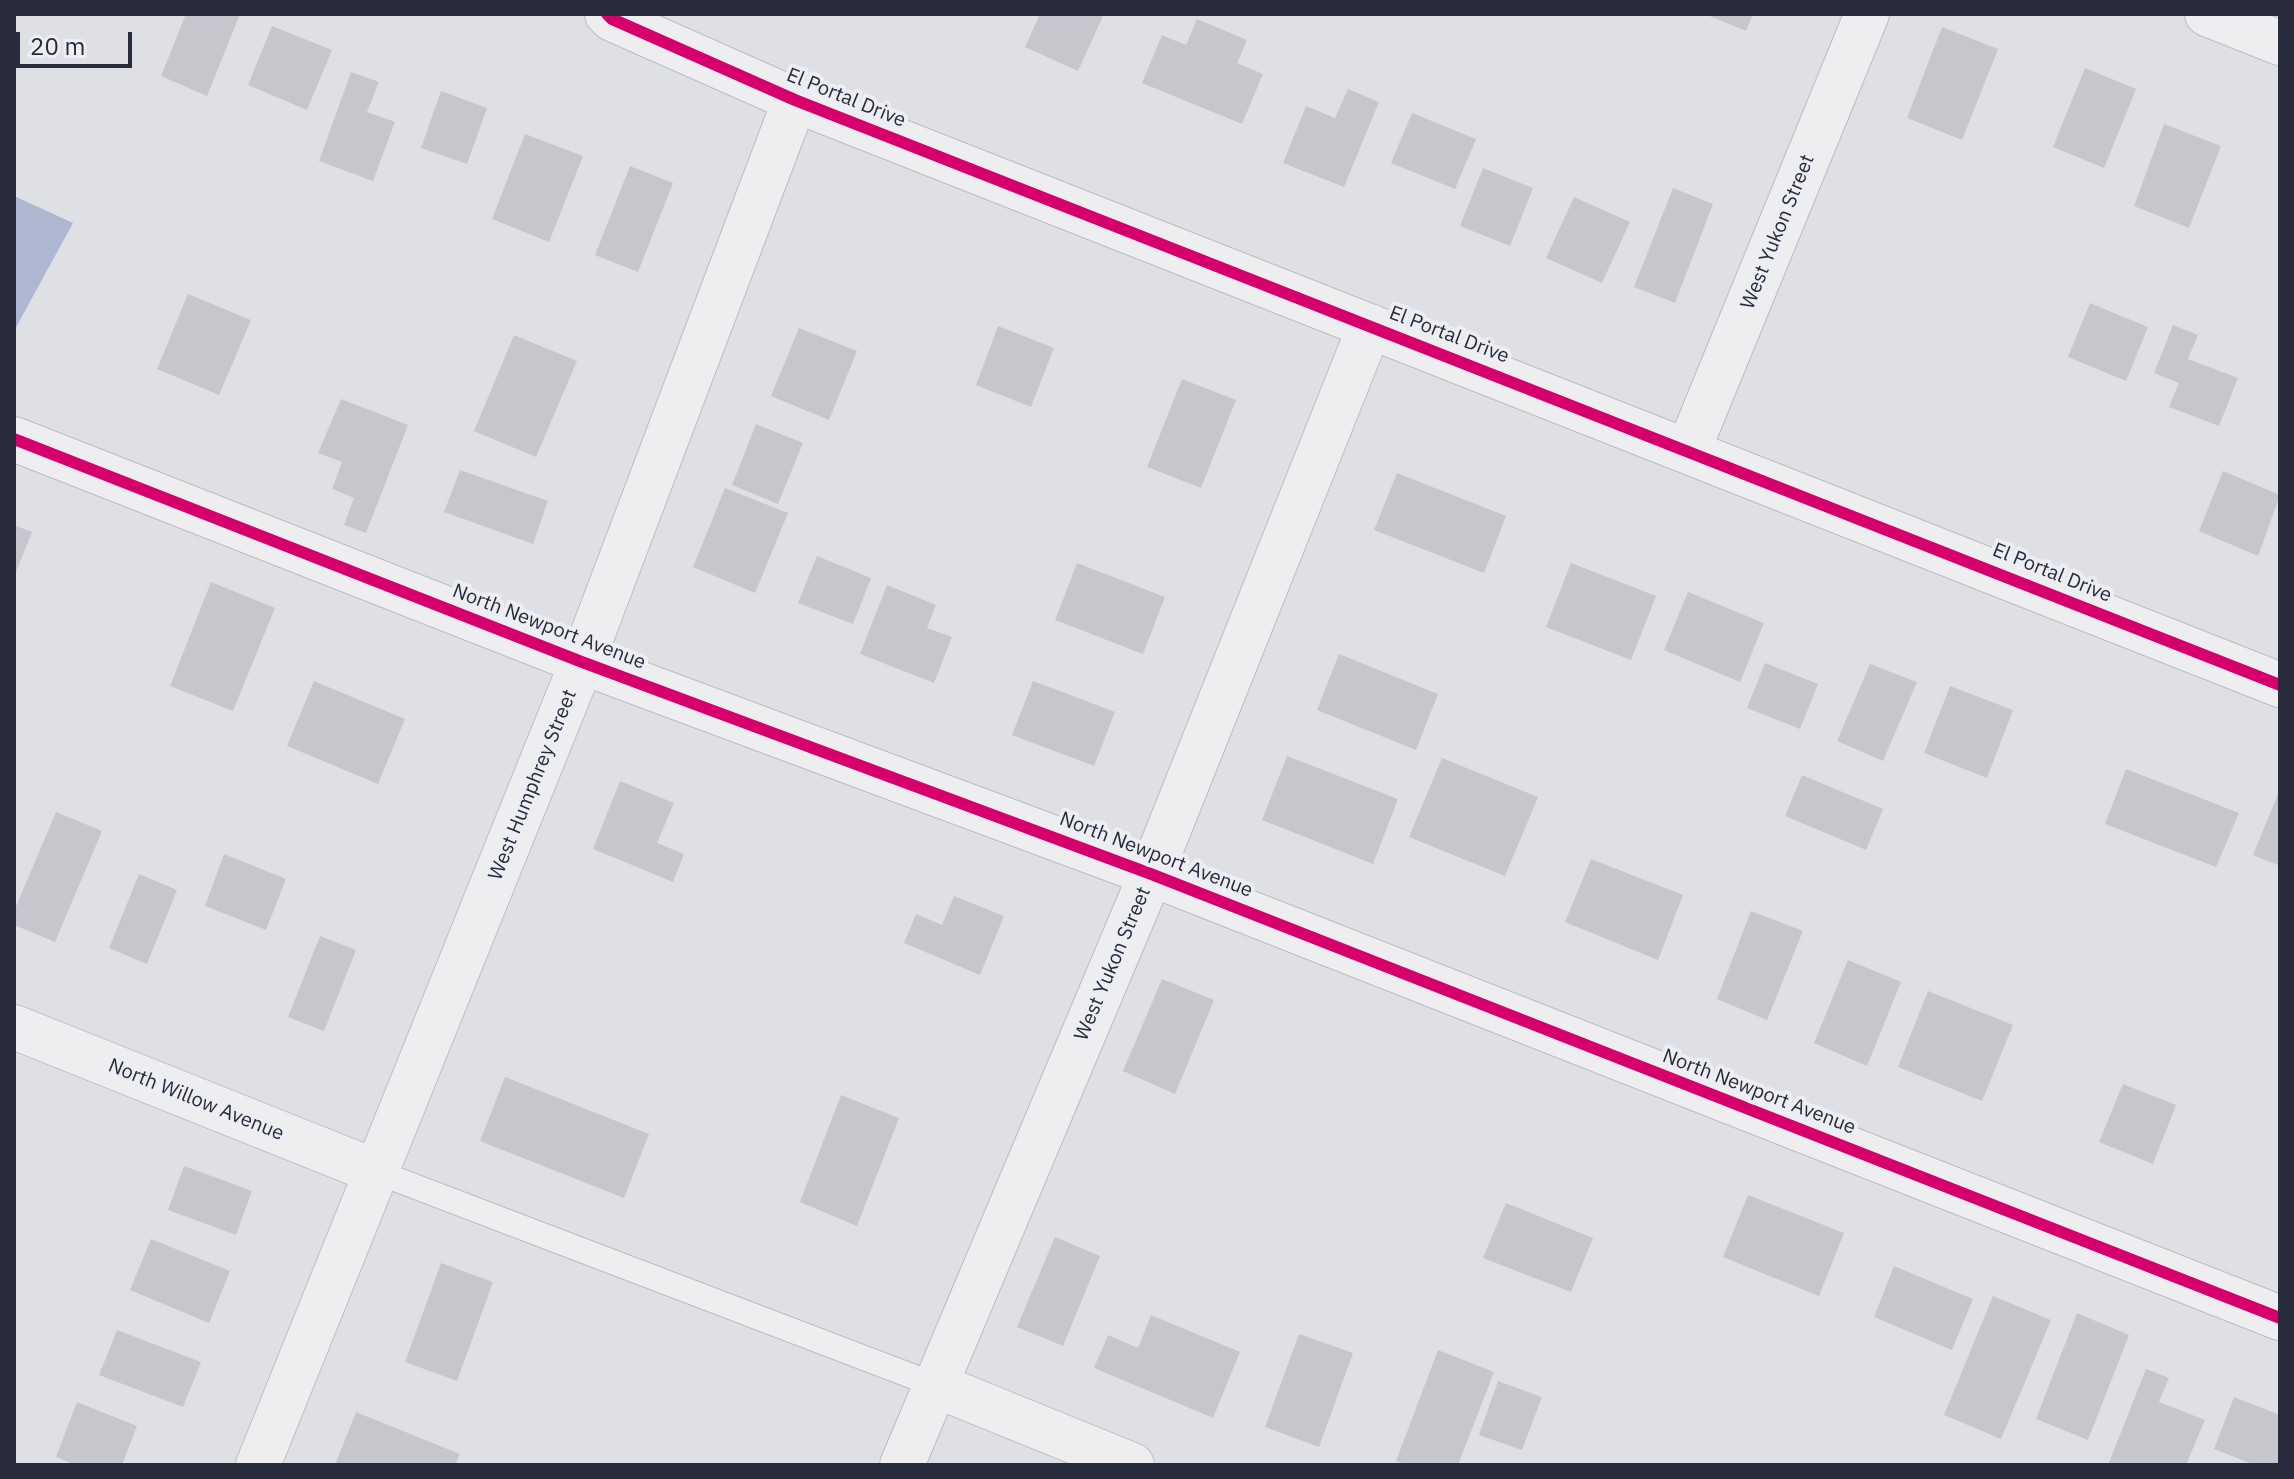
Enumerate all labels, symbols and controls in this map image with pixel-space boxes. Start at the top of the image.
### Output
scale bar [20,16,136,66]
text: 20 m [30,30,85,62]
street label: El Portal Drive [783,63,909,133]
street label: West Yukon Street [1736,151,1820,313]
street label: El Portal Drive [1386,301,1512,369]
street label: El Portal Drive [1989,538,2115,608]
street label: North Newport Avenue [449,579,649,675]
street label: West Humphrey Street [484,686,582,884]
street label: North Newport Avenue [1056,807,1256,903]
street label: West Yukon Street [1070,883,1156,1045]
street label: North Newport Avenue [1659,1044,1859,1140]
street label: North Willow Avenue [105,1054,287,1146]

